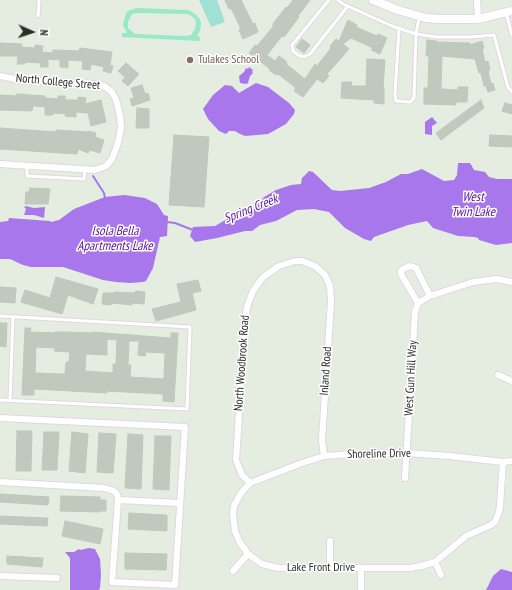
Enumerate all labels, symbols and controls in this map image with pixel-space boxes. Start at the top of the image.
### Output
north arrow [12,12,52,52]
text: N [37,29,51,36]
place label: Tulakes School [198,53,259,67]
marker: Tulakes School [185,55,195,65]
street label: North College Street [15,71,101,93]
water label: West Twin Lake [451,189,495,220]
water label: Spring Creek [222,191,280,227]
water label: Isola Bella Apartments Lake [77,223,153,254]
street label: North Woodbrook Road [231,315,253,411]
street label: West Gun Hill Way [402,340,420,416]
street label: Inland Road [317,346,335,396]
street label: Shoreline Drive [347,446,411,462]
street label: Lake Front Drive [287,561,355,575]

